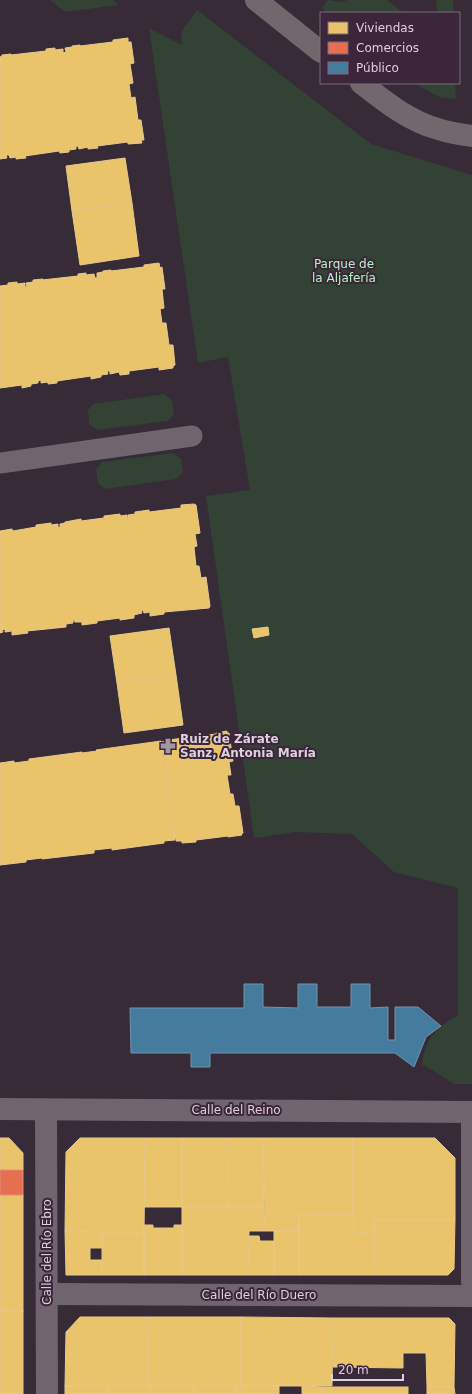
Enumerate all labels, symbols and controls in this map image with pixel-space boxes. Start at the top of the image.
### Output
legend [320,12,460,84]
text: Viviendas [356,21,414,35]
text: Comercios [356,41,419,55]
text: Público [356,61,399,75]
park label: Parque de la Aljafería [312,257,376,285]
place label: Ruiz de Zárate Sanz, Antonia María [180,732,316,760]
pharmacy icon: Ruiz de Zárate Sanz, Antonia María [159,737,177,755]
street label: Calle del Reino [191,1103,281,1117]
street label: Calle del Río Ebro [40,1199,54,1305]
street label: Calle del Río Duero [202,1288,316,1302]
scale bar [332,1356,403,1382]
text: 20 m [338,1363,369,1377]

